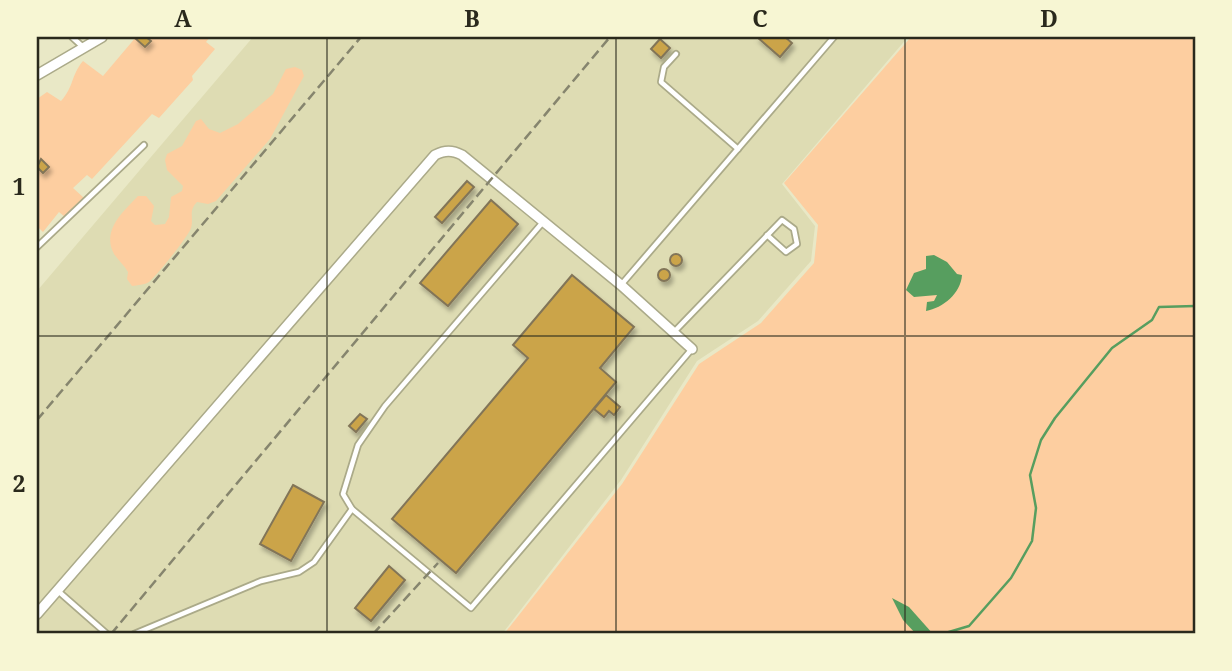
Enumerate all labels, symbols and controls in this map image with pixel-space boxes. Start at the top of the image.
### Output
text: A [174,2,192,34]
text: B [464,2,480,34]
text: C [752,2,768,34]
text: D [1040,2,1058,34]
text: 1 [13,170,26,202]
text: 2 [13,467,26,499]

